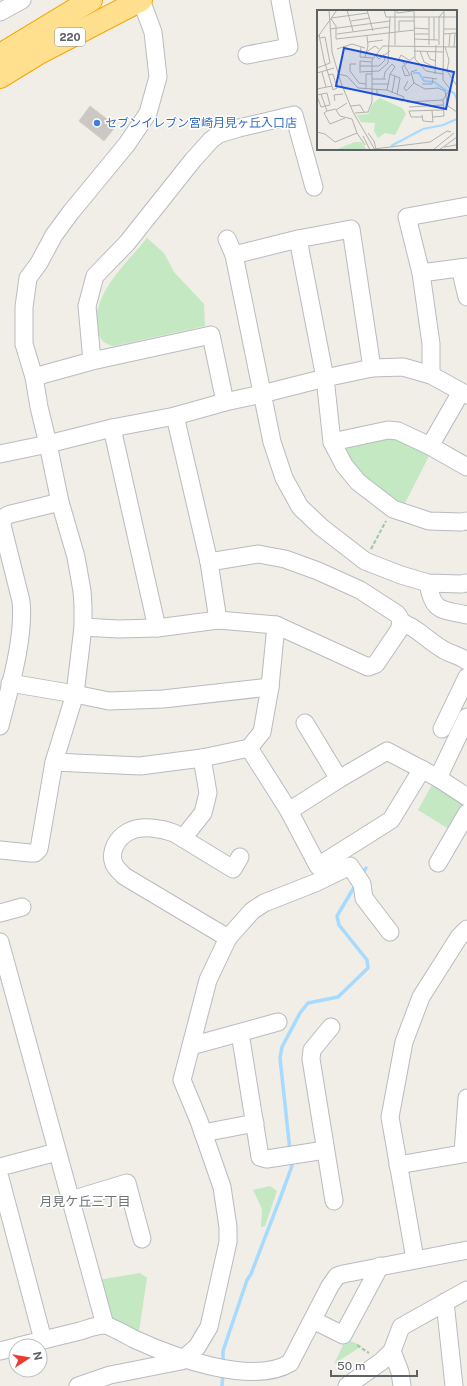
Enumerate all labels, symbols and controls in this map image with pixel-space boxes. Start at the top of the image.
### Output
inset map [317,10,457,150]
road number: 220 [55,28,85,46]
place label: セブンイレブン宮崎月見ヶ丘入口店 [105,116,297,130]
marker: セブンイレブン宮崎月見ヶ丘入口店 [92,118,102,128]
district label: 月見ケ丘三丁目 [39,1194,131,1209]
north arrow [8,1338,48,1378]
text: N [31,1350,45,1361]
scale bar [331,1352,417,1378]
text: 50 m [337,1359,365,1373]

